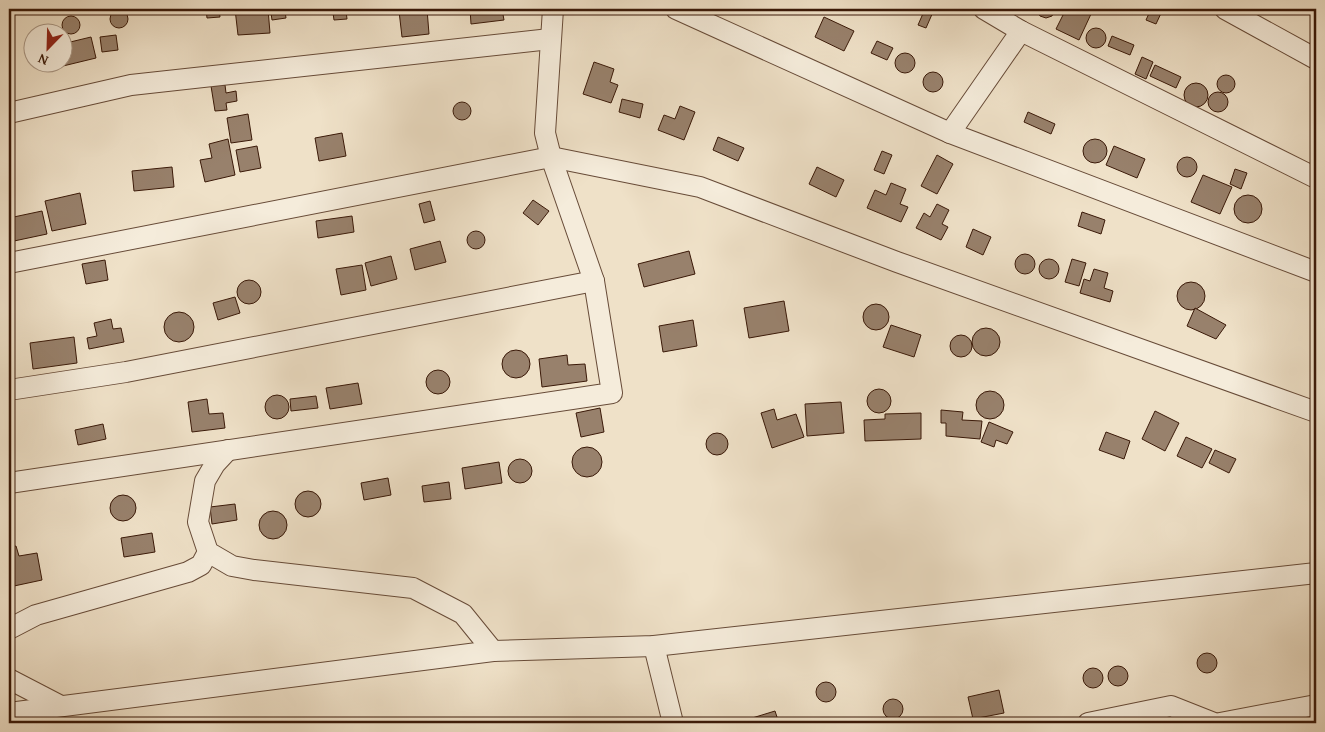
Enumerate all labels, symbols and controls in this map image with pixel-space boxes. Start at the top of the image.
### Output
north arrow [22,22,72,72]
text: N [34,49,51,71]

